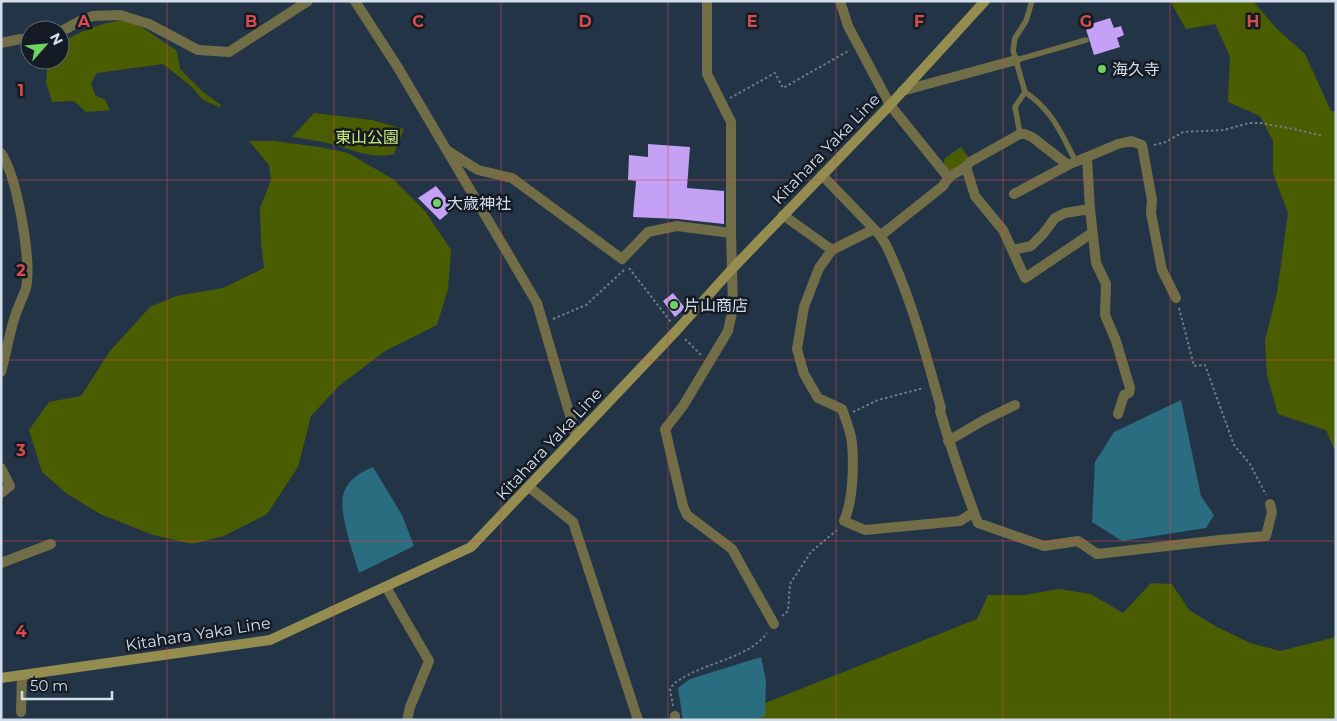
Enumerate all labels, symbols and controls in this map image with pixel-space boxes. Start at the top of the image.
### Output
text: A [77,12,91,31]
text: B [245,12,257,31]
text: C [412,12,424,31]
text: D [578,12,592,31]
text: E [747,12,757,31]
text: F [914,12,924,31]
text: G [1080,12,1092,31]
text: H [1247,12,1259,31]
north arrow [20,20,70,70]
text: N [46,30,67,48]
place label: 海久寺 [1112,60,1160,79]
marker: 海久寺 [1096,63,1108,75]
text: 1 [18,81,24,100]
street label: Kitahara Yaka Line [768,90,884,208]
park label: 東山公園 [335,128,399,147]
place label: 大歳神社 [447,194,511,213]
marker: 大歳神社 [431,197,443,209]
text: 2 [16,261,26,280]
place label: 片山商店 [684,296,748,315]
marker: 片山商店 [668,299,680,311]
street label: Kitahara Yaka Line [492,384,606,504]
text: 3 [15,441,26,460]
street label: Kitahara Yaka Line [124,613,272,655]
text: 4 [15,622,27,641]
scale bar [22,668,112,700]
text: 50 m [30,676,68,695]

